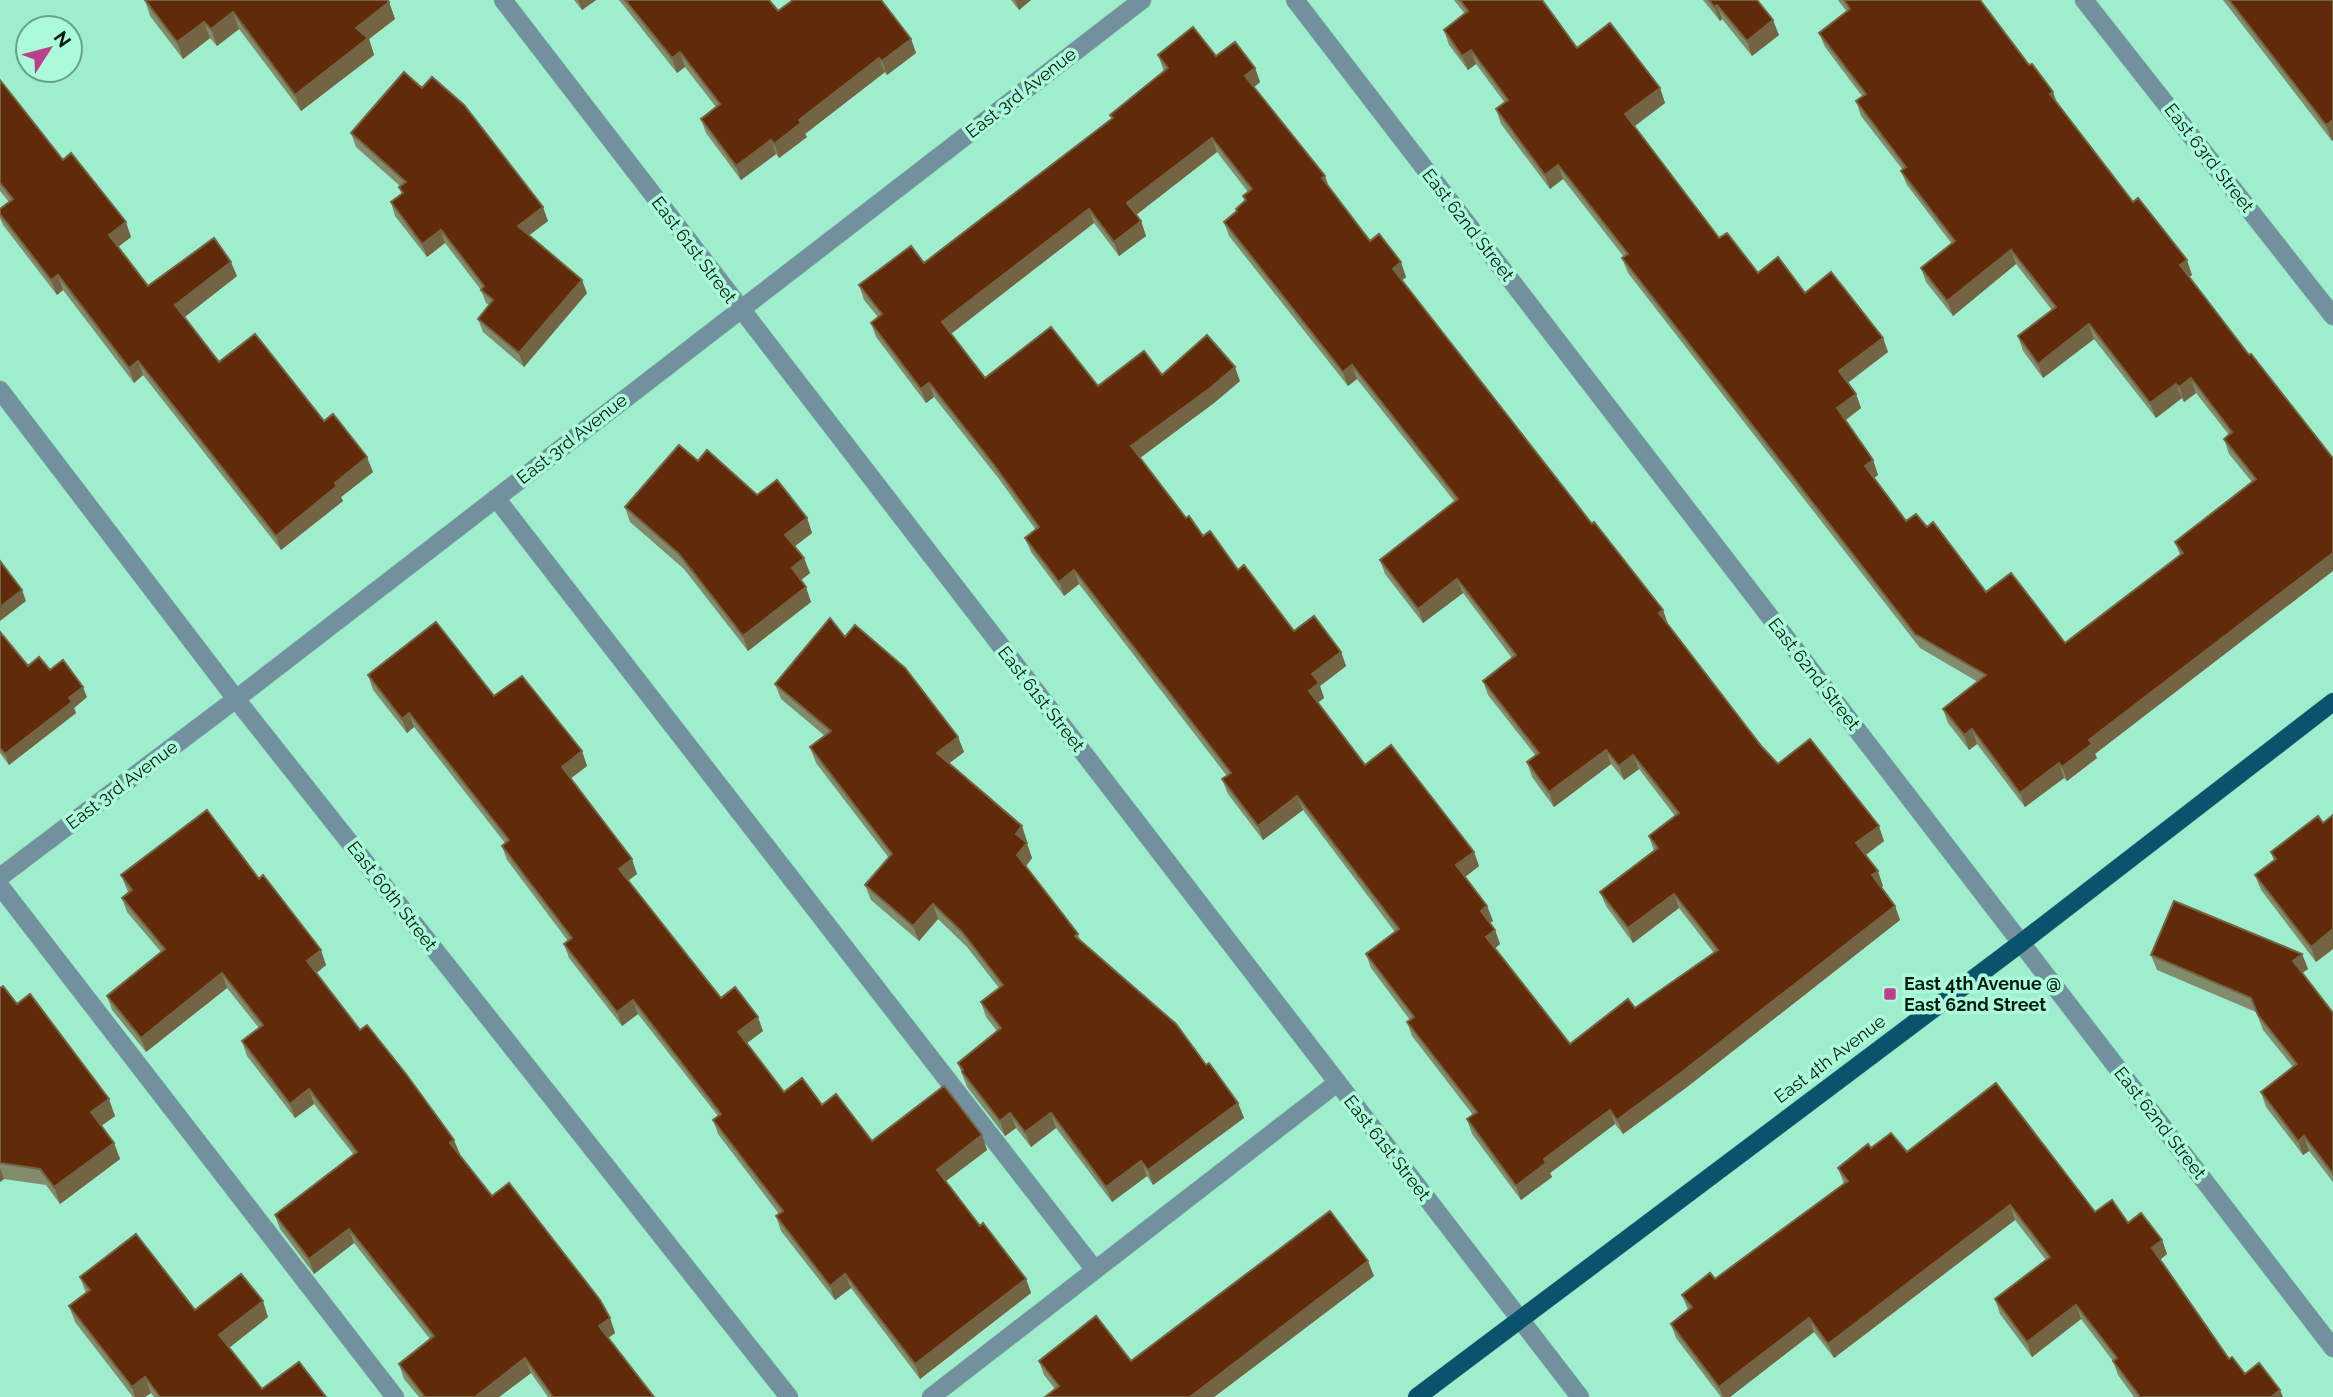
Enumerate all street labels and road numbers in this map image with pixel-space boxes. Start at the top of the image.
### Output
street label: East 3rd Avenue [961,43,1080,142]
street label: East 63rd Street [2160,99,2258,216]
street label: East 62nd Street [1418,164,1519,285]
street label: East 61st Street [648,192,741,307]
street label: East 3rd Avenue [512,389,631,488]
street label: East 62nd Street [1764,613,1865,734]
street label: East 61st Street [994,642,1089,756]
street label: East 3rd Avenue [62,736,182,833]
street label: East 60th Street [343,837,442,955]
street label: East 4th Avenue [1770,1010,1890,1107]
street label: East 62nd Street [2110,1062,2211,1183]
street label: East 61st Street [1340,1091,1435,1205]

